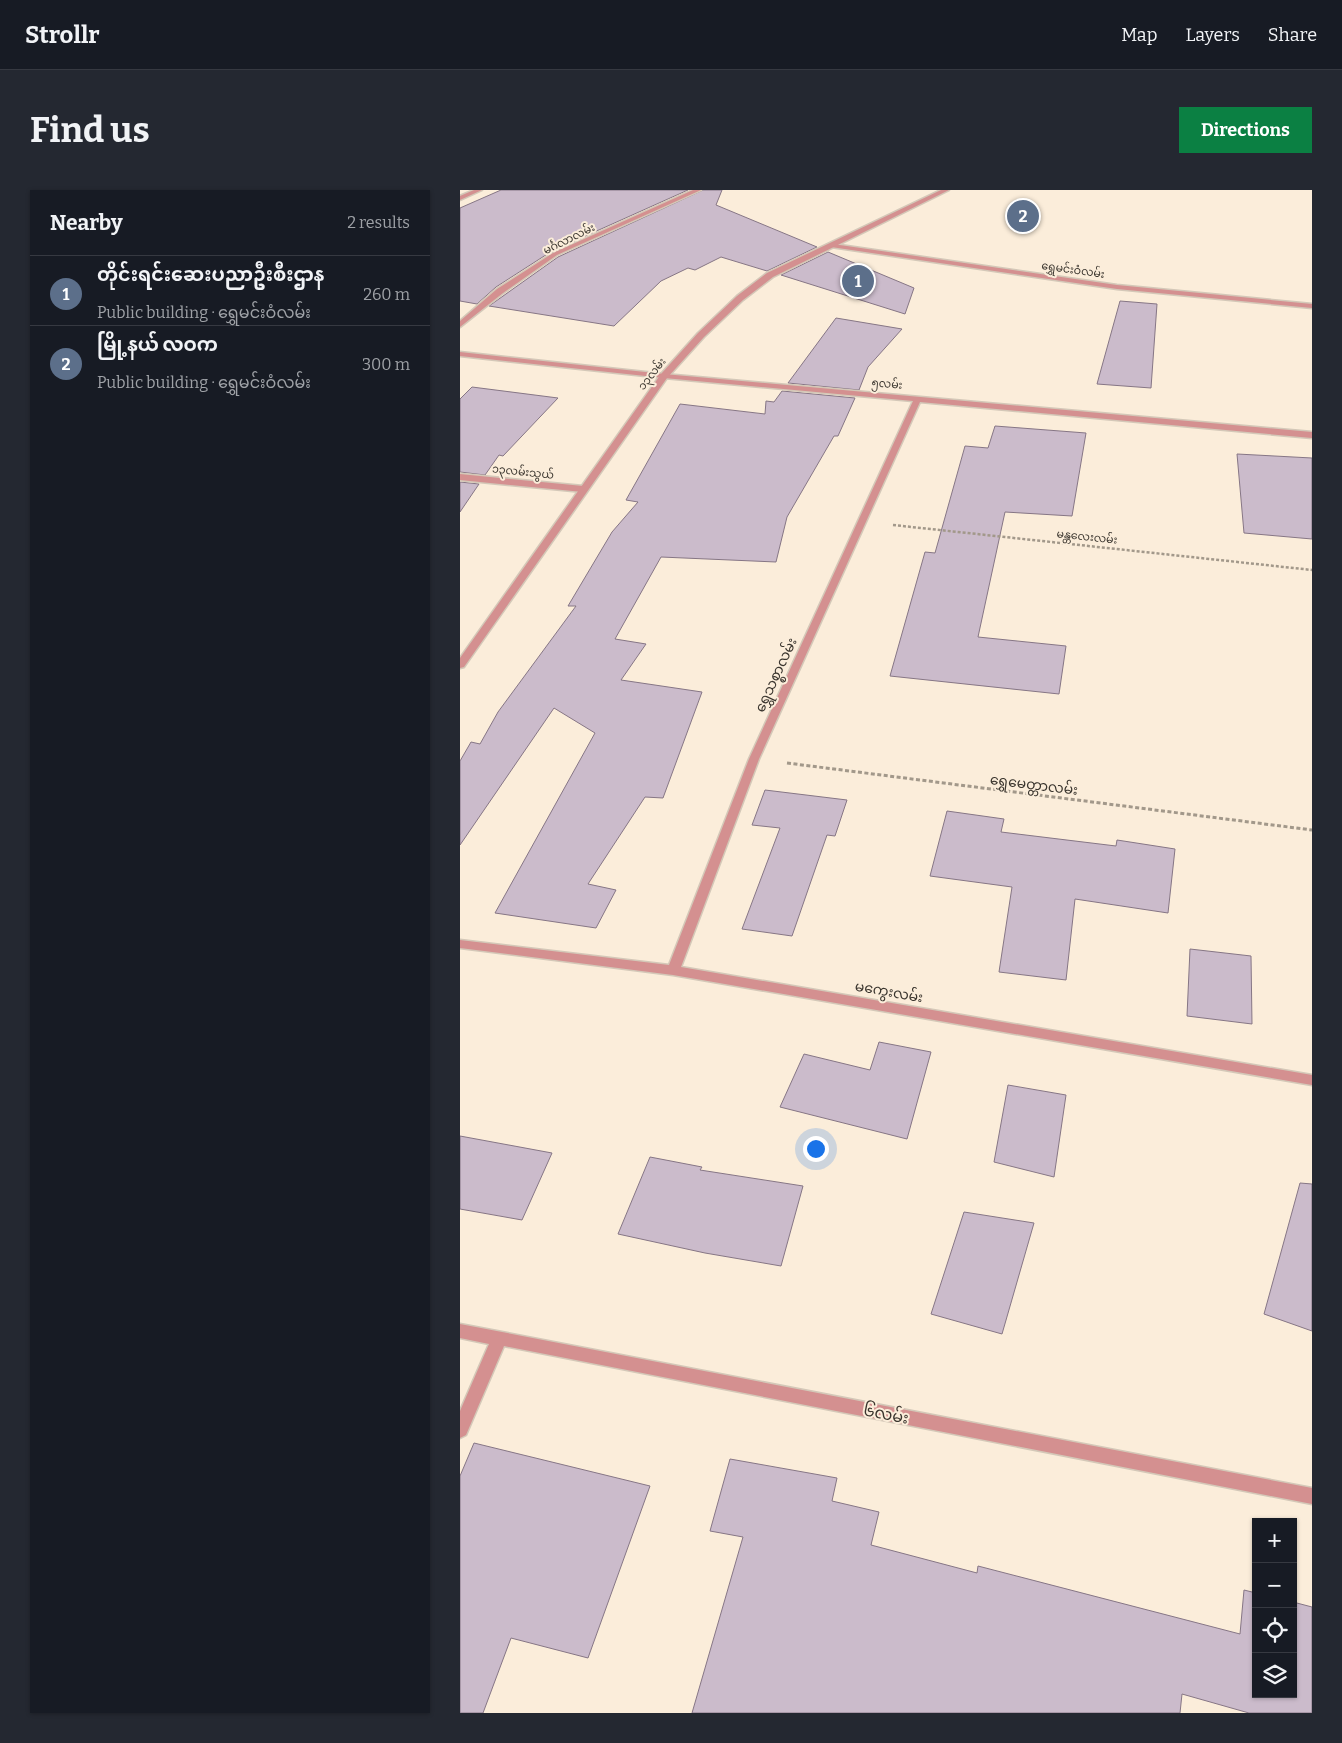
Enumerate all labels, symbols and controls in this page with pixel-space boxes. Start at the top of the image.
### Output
text: Strollr [25,21,100,49]
text: Map [1121,24,1157,46]
text: Layers [1185,24,1240,46]
text: Share [1268,24,1317,46]
button: Directions [1179,107,1312,153]
text: Find us [30,109,150,151]
pin: 2 [1007,197,1039,235]
text: Nearby [50,210,123,236]
text: 2 results [347,213,410,232]
street label: မင်္ဂလာလမ်း [541,220,597,257]
street label: ရွှေမင်းဝံလမ်း [1040,258,1106,283]
pin: 1 [842,262,874,300]
text: တိုင်းရင်းဆေးပညာဦးစီးဌာန [97,263,324,286]
text: 1 [63,285,69,304]
text: 260 m [363,285,410,304]
text: Public building · ရွှေမင်းဝံလမ်း [97,303,311,322]
text: မြို့နယ် လဝက [97,333,218,356]
text: 2 [61,355,71,374]
text: 300 m [362,355,410,374]
street label: ၁၃လမ်း [635,355,670,394]
text: Public building · ရွှေမင်းဝံလမ်း [97,373,311,392]
street label: ၅လမ်း [871,375,903,394]
street label: ၁၃လမ်းသွယ် [491,461,555,484]
street label: မန္တလေးလမ်း [1056,526,1118,549]
street label: ရွှေသစ္စာလမ်း [750,634,804,716]
street label: ရွှေမေတ္တာလမ်း [989,769,1079,802]
street label: မကွေးလမ်း [853,976,925,1008]
your location [803,1136,829,1162]
street label: ၆လမ်း [862,1398,911,1428]
map controls [1252,1518,1297,1698]
button: + [1252,1518,1297,1563]
button: − [1252,1563,1297,1608]
button: locate [1252,1608,1297,1653]
button: layers [1252,1653,1297,1698]

